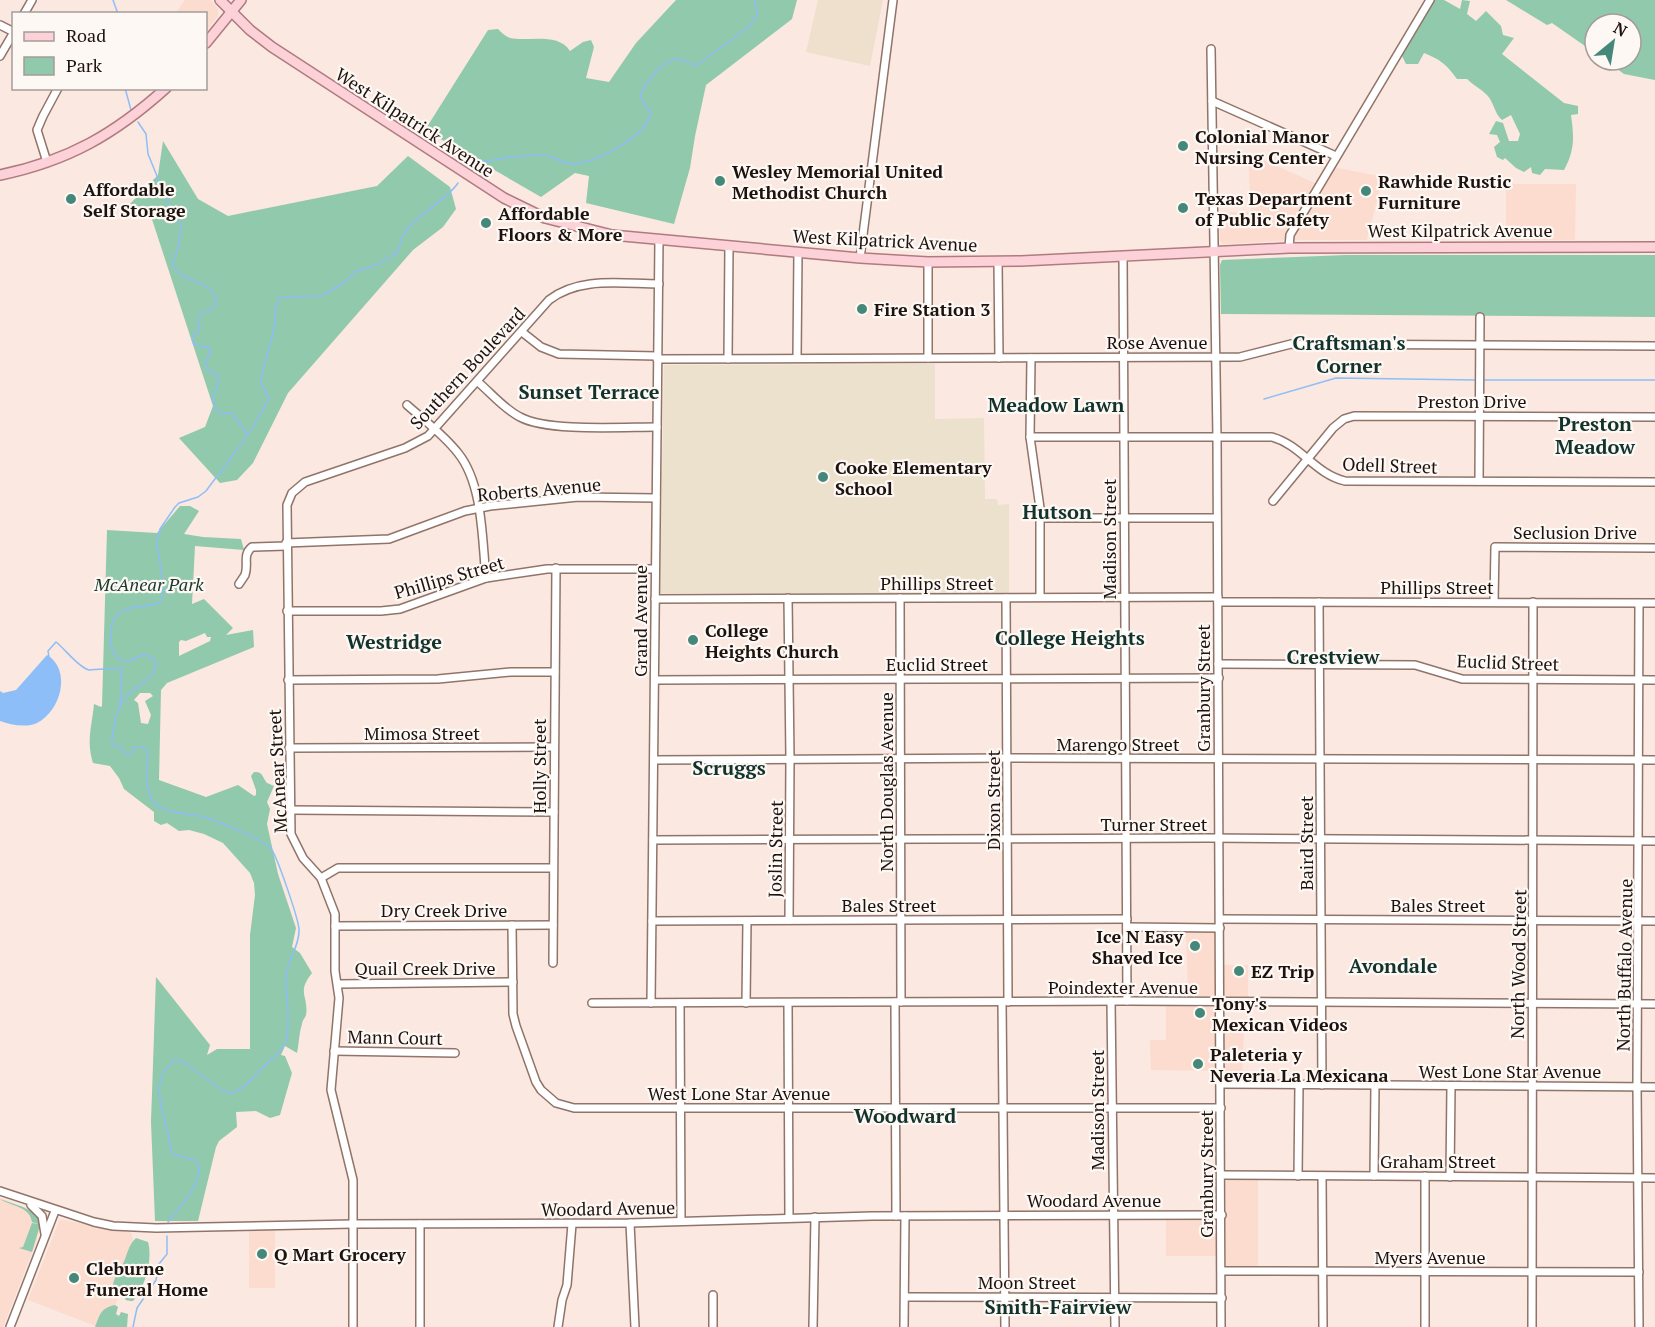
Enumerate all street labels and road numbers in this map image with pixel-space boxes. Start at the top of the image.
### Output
street label: West Kilpatrick Avenue [331,62,499,182]
street label: West Kilpatrick Avenue [1368,218,1552,242]
street label: West Kilpatrick Avenue [792,223,978,257]
street label: Southern Boulevard [404,302,530,434]
street label: Rose Avenue [1107,330,1207,354]
street label: Preston Drive [1417,389,1527,413]
street label: Odell Street [1342,451,1439,479]
street label: Roberts Avenue [476,472,602,506]
street label: Madison Street [1097,478,1121,599]
street label: Seclusion Drive [1513,520,1637,544]
street label: Phillips Street [391,550,507,604]
street label: Grand Avenue [628,565,652,677]
street label: Phillips Street [880,571,994,595]
street label: Phillips Street [1380,575,1494,599]
street label: Granbury Street [1191,624,1215,752]
street label: Euclid Street [1456,648,1560,676]
street label: Euclid Street [886,652,989,676]
street label: North Douglas Avenue [874,692,898,872]
street label: McAnear Street [262,708,292,834]
street label: Holly Street [527,718,551,814]
street label: Mimosa Street [364,721,480,745]
street label: Marengo Street [1056,732,1180,756]
street label: Dixon Street [981,750,1005,850]
street label: Baird Street [1294,795,1318,890]
street label: Joslin Street [762,800,788,898]
street label: Turner Street [1101,812,1208,836]
street label: North Buffalo Avenue [1610,878,1638,1052]
street label: North Wood Street [1505,889,1531,1039]
street label: Bales Street [842,893,937,917]
street label: Bales Street [1391,893,1486,917]
street label: Dry Creek Drive [381,898,507,922]
street label: Quail Creek Drive [354,956,496,980]
street label: Poindexter Avenue [1048,975,1198,999]
street label: Mann Court [347,1024,443,1050]
street label: Madison Street [1085,1049,1109,1170]
street label: West Lone Star Avenue [1419,1059,1601,1083]
street label: West Lone Star Avenue [648,1081,830,1105]
street label: Granbury Street [1194,1110,1218,1238]
street label: Graham Street [1380,1149,1496,1173]
street label: Woodard Avenue [1027,1188,1161,1212]
street label: Woodard Avenue [541,1195,675,1221]
street label: Myers Avenue [1374,1245,1486,1269]
street label: Moon Street [978,1270,1077,1294]

